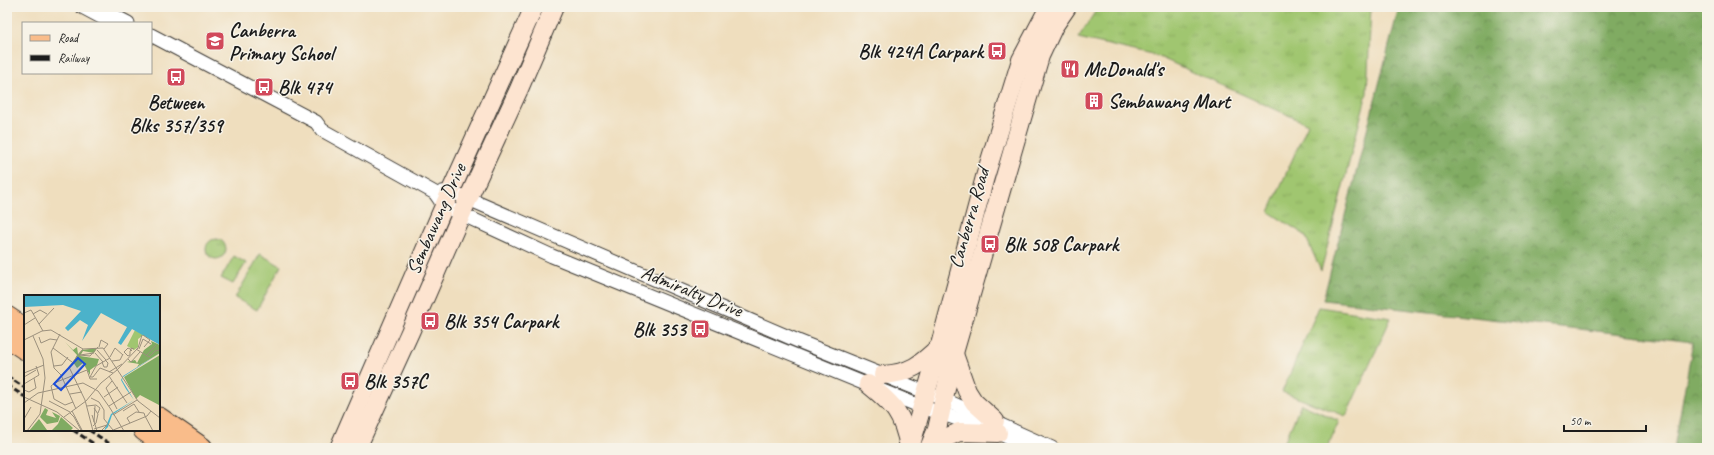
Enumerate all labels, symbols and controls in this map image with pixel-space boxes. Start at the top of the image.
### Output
place label: Canberra Primary School [229,18,338,66]
legend [22,22,152,74]
text: Road [58,30,80,46]
school or university icon: Canberra Primary School [204,30,226,52]
place label: Blk 424A Carpark [858,39,986,64]
bus stop icon: Blk 424A Carpark [986,40,1008,62]
text: Railway [58,50,90,66]
place label: McDonald's [1084,57,1165,82]
restaurant icon: McDonald's [1059,58,1081,80]
bus stop icon: Between Blks 357/359 [165,66,187,88]
place label: Blk 474 [278,75,334,100]
bus stop icon: Blk 474 [253,76,275,98]
place label: Sembawang Mart [1108,89,1232,114]
place label: Between Blks 357/359 [129,90,225,138]
building icon: Sembawang Mart [1083,90,1105,112]
street label: Sembawang Drive [400,158,472,278]
street label: Canberra Road [943,162,996,271]
place label: Blk 508 Carpark [1004,232,1121,257]
bus stop icon: Blk 508 Carpark [979,233,1001,255]
street label: Admiralty Drive [638,259,748,323]
inset map [24,295,160,431]
place label: Blk 354 Carpark [444,309,561,334]
bus stop icon: Blk 354 Carpark [419,310,441,332]
place label: Blk 353 [633,317,688,342]
bus stop icon: Blk 353 [689,318,711,340]
place label: Blk 357C [364,369,429,394]
bus stop icon: Blk 357C [339,370,361,392]
scale bar [1564,407,1646,433]
text: 50 m [1570,413,1592,429]

